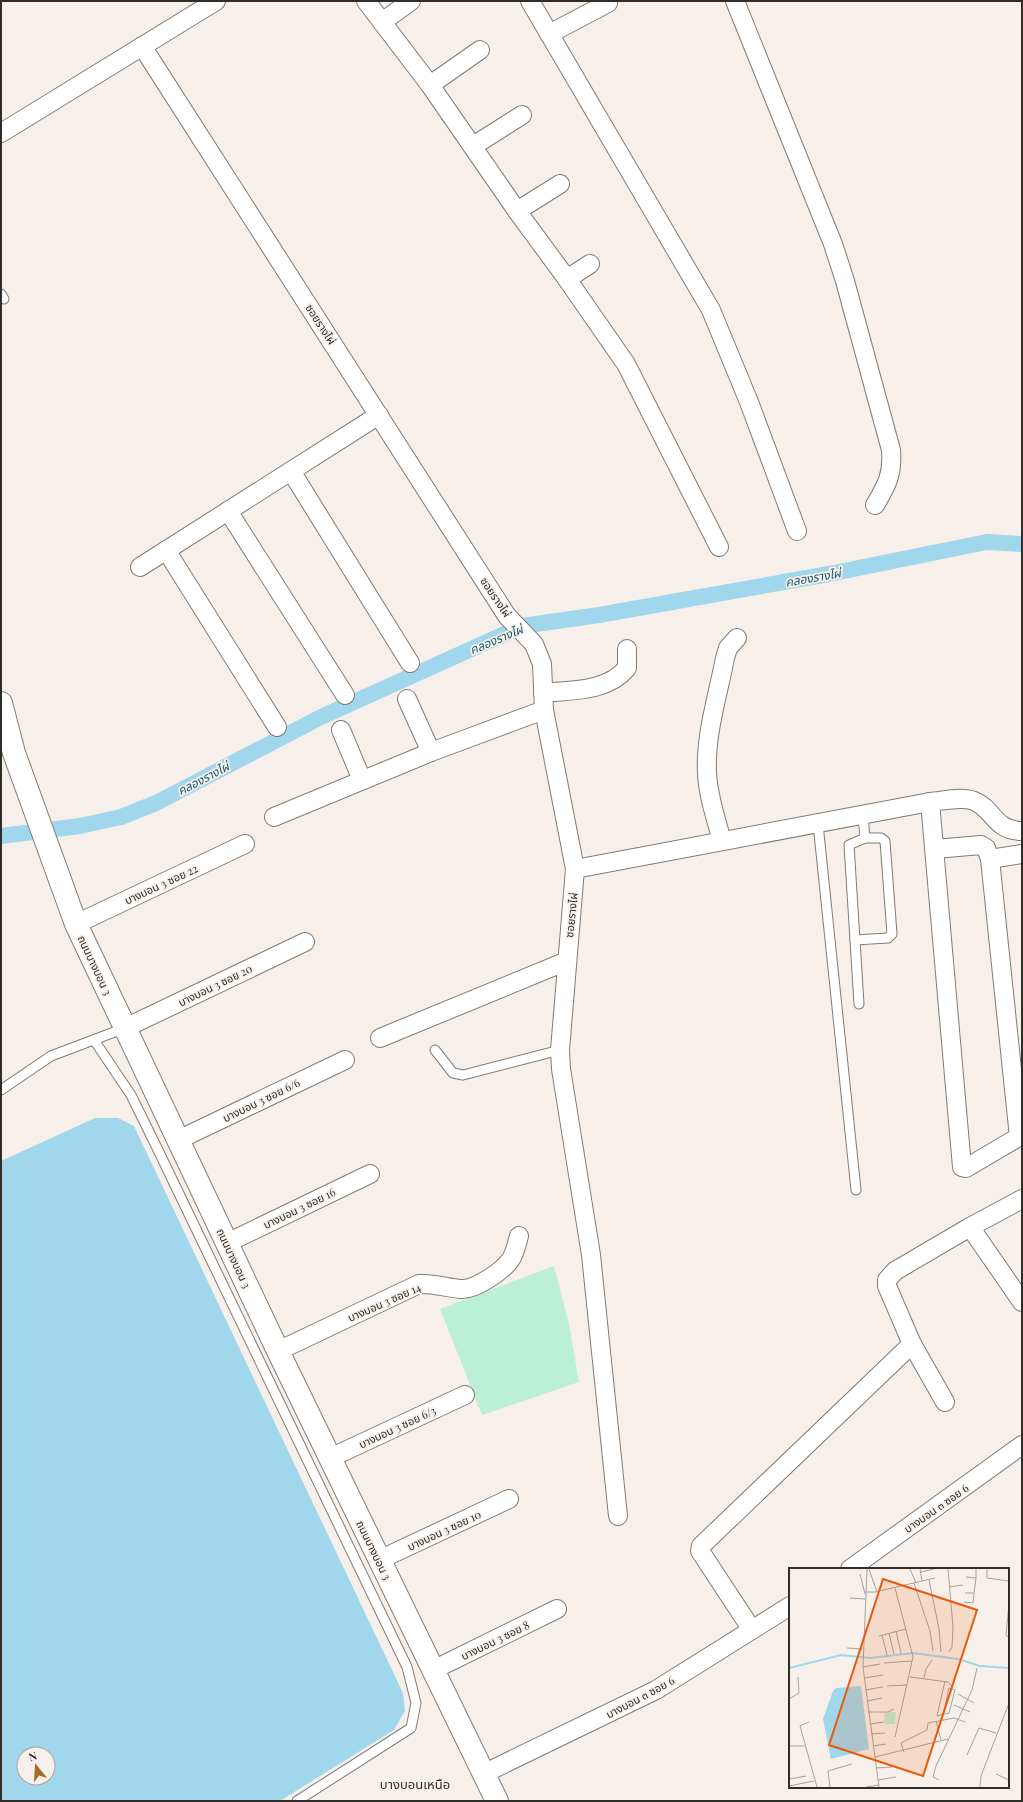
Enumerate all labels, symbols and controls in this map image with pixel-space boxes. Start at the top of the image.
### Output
street label: ซอยรางไผ่ [302,301,340,347]
water label: คลองรางไผ่ [784,564,844,590]
street label: ซอยรางไผ่ [477,574,515,620]
water label: คลองรางไผ่ [467,620,527,657]
water label: คลองรางไผ่ [174,757,233,798]
street label: บางบอน 3 ซอย 22 [122,860,200,908]
street label: ซอยรางไผ่ [561,892,581,938]
street label: ถนนบางบอน 3 [75,933,115,997]
street label: บางบอน 3 ซอย 20 [175,960,255,1009]
street label: บางบอน 3 ซอย 6/6 [220,1075,302,1125]
street label: บางบอน 3 ซอย 16 [260,1184,338,1232]
street label: ถนนบางบอน 3 [214,1226,254,1290]
street label: บางบอน 3 ซอย 14 [345,1279,423,1325]
street label: บางบอน 3 ซอย 6/3 [356,1403,438,1451]
street label: บางบอน ๓ ซอย 6 [901,1480,972,1536]
street label: บางบอน 3 ซอย 10 [405,1506,484,1554]
street label: ถนนบางบอน 3 [353,1518,395,1582]
inset map [789,1568,1009,1788]
street label: บางบอน 3 ซอย 8 [458,1617,532,1663]
street label: บางบอน ๓ ซอย 6 [603,1672,677,1721]
north arrow [16,1746,56,1786]
text: N [27,1748,39,1764]
district label: บางบอนเหนือ [380,1775,450,1792]

